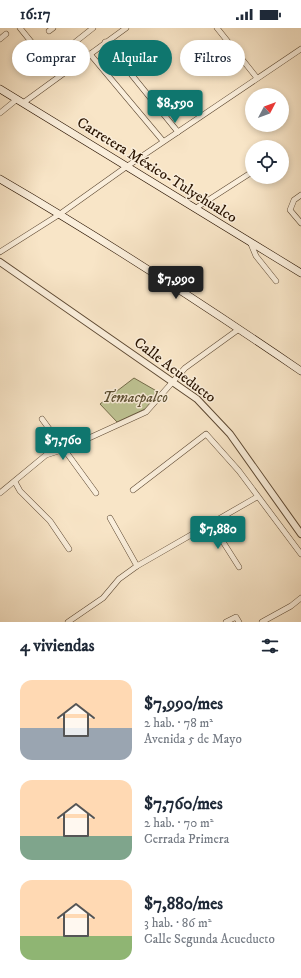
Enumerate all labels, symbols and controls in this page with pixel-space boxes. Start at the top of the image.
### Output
text: 16:17 [20,5,51,24]
chip: Comprar [12,40,90,76]
chip: Alquilar [98,40,172,76]
chip: Filtros [180,40,245,76]
north arrow [245,88,289,132]
map controls [245,88,289,184]
pin: $8,590 [142,90,208,124]
text: $8,590 [157,95,193,111]
street label: Carretera México-Tulyehualco [73,113,241,227]
button: locate [245,140,289,184]
pin: $7,990 [143,266,209,300]
text: $7,990 [157,271,195,287]
street label: Calle Acueducto [130,333,220,407]
park label: Temacpalco [102,388,168,407]
pin: $7,760 [30,427,96,461]
text: $7,760 [44,432,82,448]
pin: $7,880 [185,516,251,550]
text: $7,880 [199,521,237,537]
text: 4 viviendas [20,635,94,657]
icon: filters [259,635,281,657]
text: $7,990/mes [144,693,223,715]
icon: home [52,696,100,744]
text: 2 hab. · 78 m² [144,715,213,731]
text: Avenida 5 de Mayo [144,731,242,747]
text: $7,760/mes [144,793,223,815]
icon: home [52,796,100,844]
text: 2 hab. · 70 m² [144,815,214,831]
text: Cerrada Primera [144,831,229,847]
text: $7,880/mes [144,893,223,915]
icon: home [52,896,100,944]
text: 3 hab. · 86 m² [144,915,212,931]
text: Calle Segunda Acueducto [144,931,275,947]

